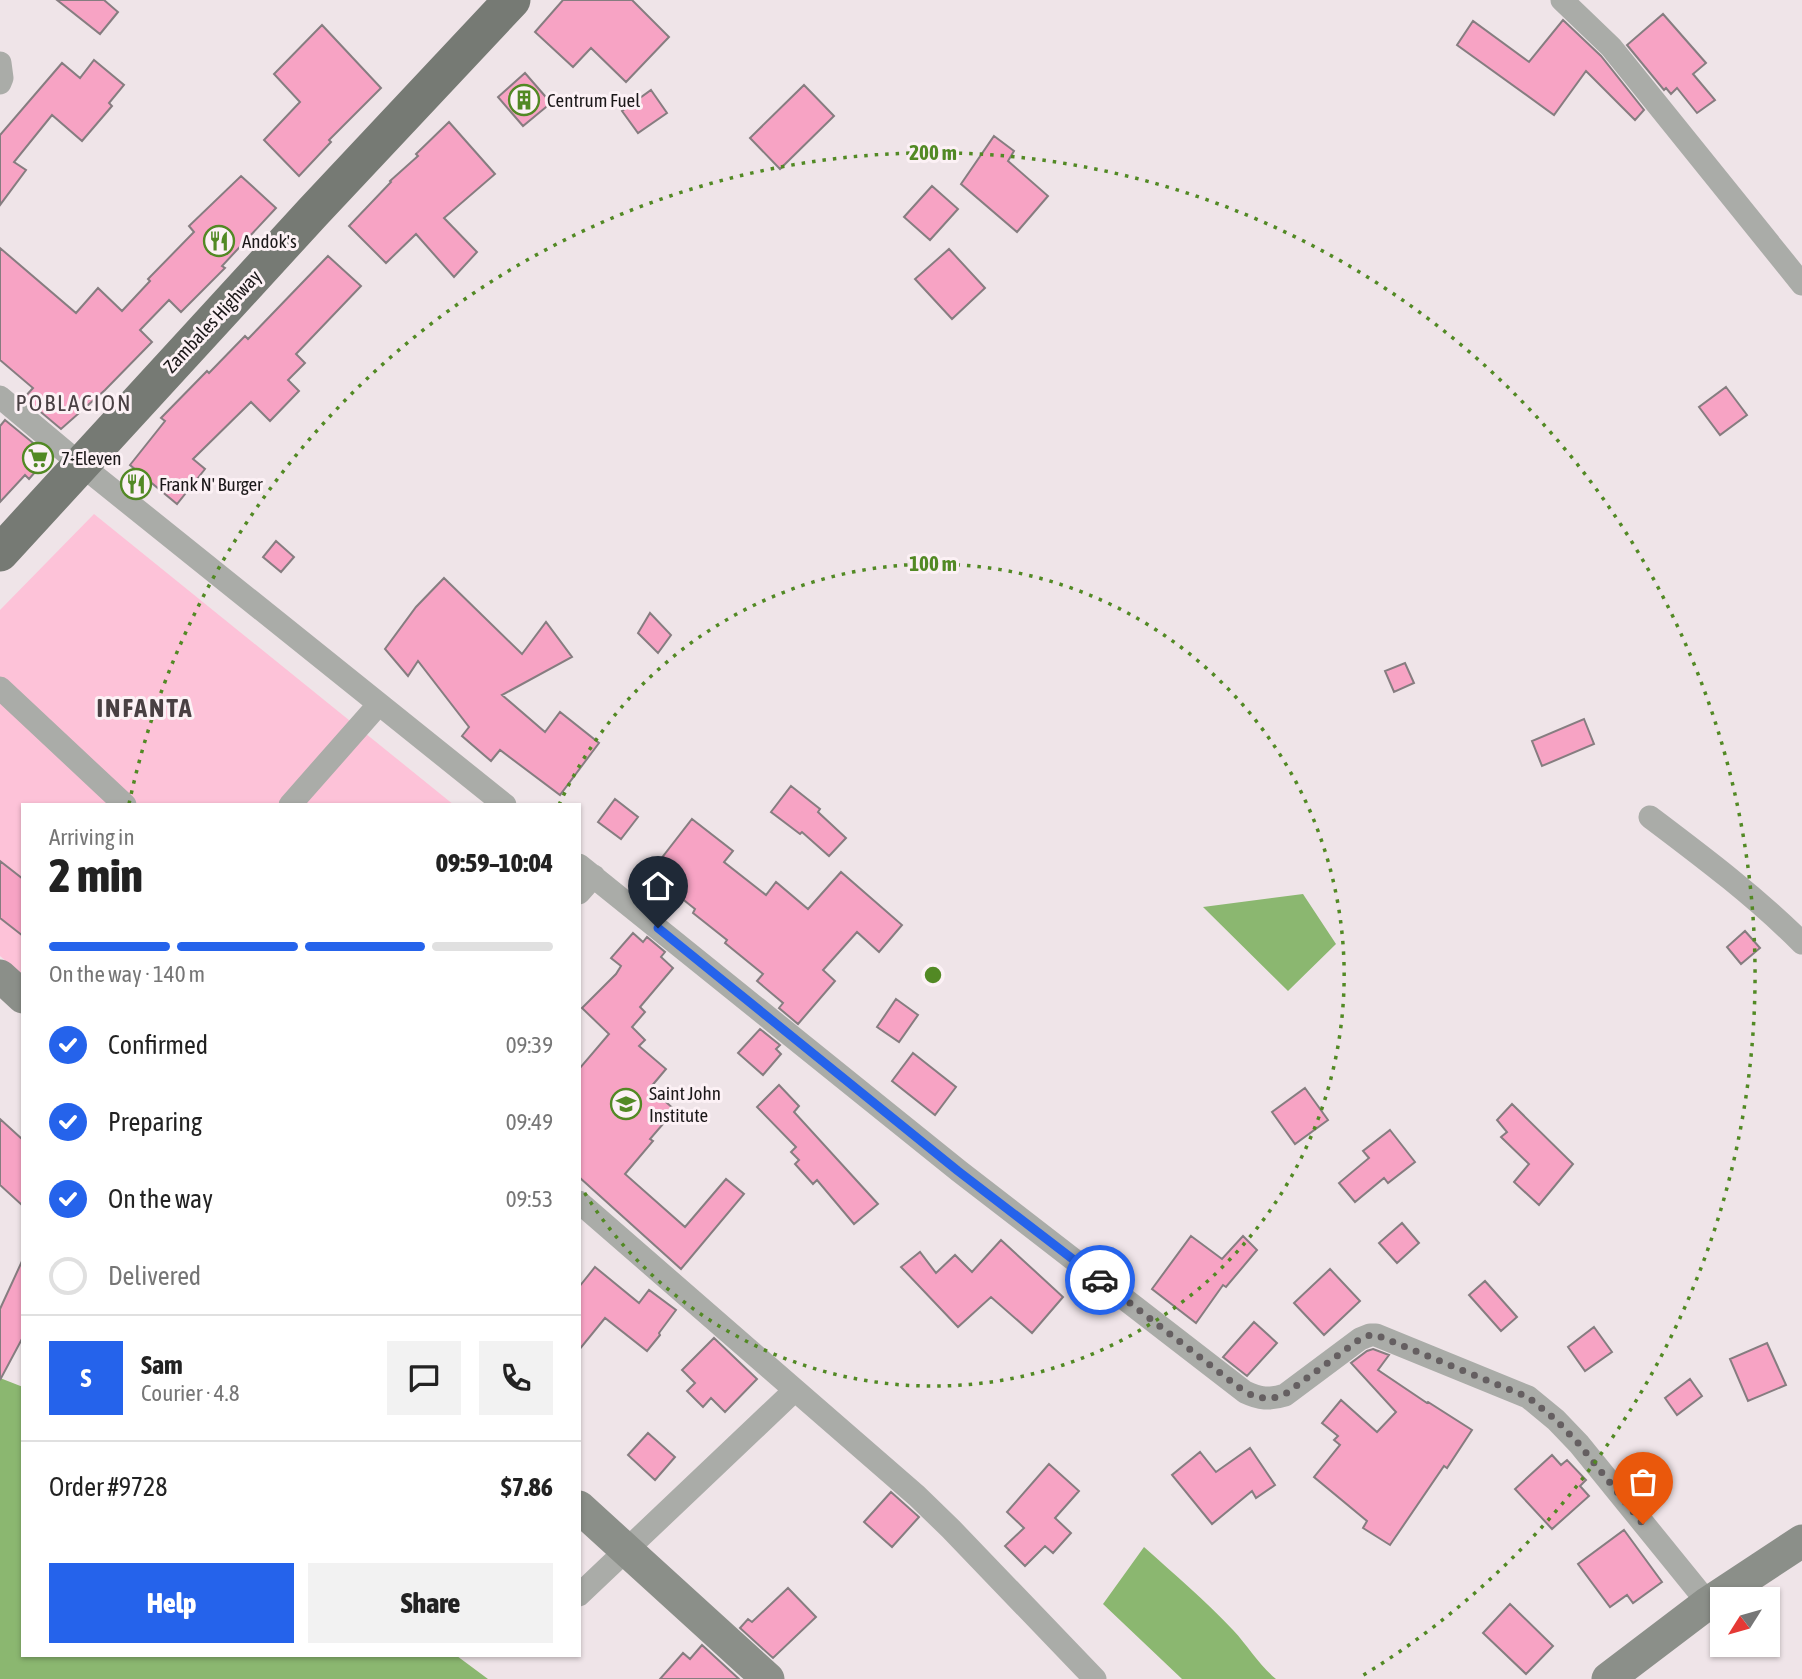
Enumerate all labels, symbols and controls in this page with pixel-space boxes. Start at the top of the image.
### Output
building icon: Centrum Fuel [507,83,541,117]
place label: Centrum Fuel [547,89,640,111]
text: 200 m [909,140,957,164]
restaurant icon: Andok's [202,224,236,258]
place label: Andok's [242,230,297,252]
street label: Zambales Highway [159,265,265,377]
district label: POBLACION [16,390,133,416]
supermarket icon: 7-Eleven [21,441,55,475]
place label: 7-Eleven [61,447,122,469]
restaurant icon: Frank N' Burger [119,467,153,501]
place label: Frank N' Burger [159,473,263,495]
text: 100 m [909,551,957,575]
district label: INFANTA [96,693,194,723]
text: Arriving in [49,824,135,850]
text: 09:59–10:04 [436,848,553,878]
text: 2 min [49,849,143,902]
pin [628,856,688,928]
icon: home [639,867,677,905]
text: On the way · 140 m [49,961,205,987]
centre of rings [921,963,945,987]
icon: check [49,1026,87,1064]
text: Confirmed [108,1030,208,1060]
text: 09:39 [506,1032,553,1058]
place label: Saint John Institute [649,1082,721,1126]
school or university icon: Saint John Institute [609,1087,643,1121]
icon: check [49,1103,87,1141]
text: Preparing [108,1107,202,1137]
text: 09:49 [506,1109,553,1135]
icon: check [49,1180,87,1218]
text: On the way [108,1184,213,1214]
text: 09:53 [506,1186,553,1212]
courier [1065,1245,1135,1315]
text: Delivered [108,1261,201,1291]
icon: car [1081,1261,1119,1299]
button: chat [387,1341,461,1415]
button: phone [479,1341,553,1415]
text: Sam [141,1350,183,1380]
text: S [81,1363,91,1393]
text: Courier · 4.8 [141,1380,240,1406]
pin [1613,1452,1673,1524]
icon: bag [1624,1463,1662,1501]
text: Order #9728 [49,1472,168,1502]
text: $7.86 [501,1472,553,1502]
button: Help [49,1563,294,1643]
button: Share [308,1563,553,1643]
north arrow [1710,1587,1780,1657]
map controls [1710,1587,1780,1657]

